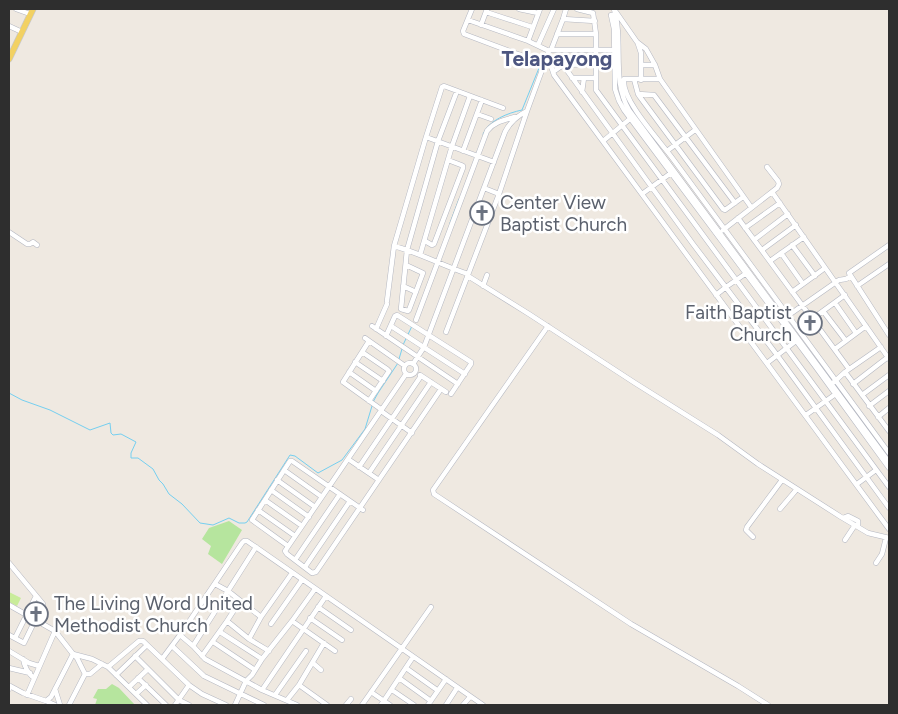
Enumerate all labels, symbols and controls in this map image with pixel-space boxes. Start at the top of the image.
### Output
district label: Telapayong [502,46,612,71]
place label: Center View Baptist Church [500,191,627,236]
church icon: Center View Baptist Church [469,200,495,226]
place label: Faith Baptist Church [685,301,792,346]
church icon: Faith Baptist Church [797,310,823,336]
place label: The Living Word United Methodist Church [54,592,253,637]
church icon: The Living Word United Methodist Church [23,601,49,627]

